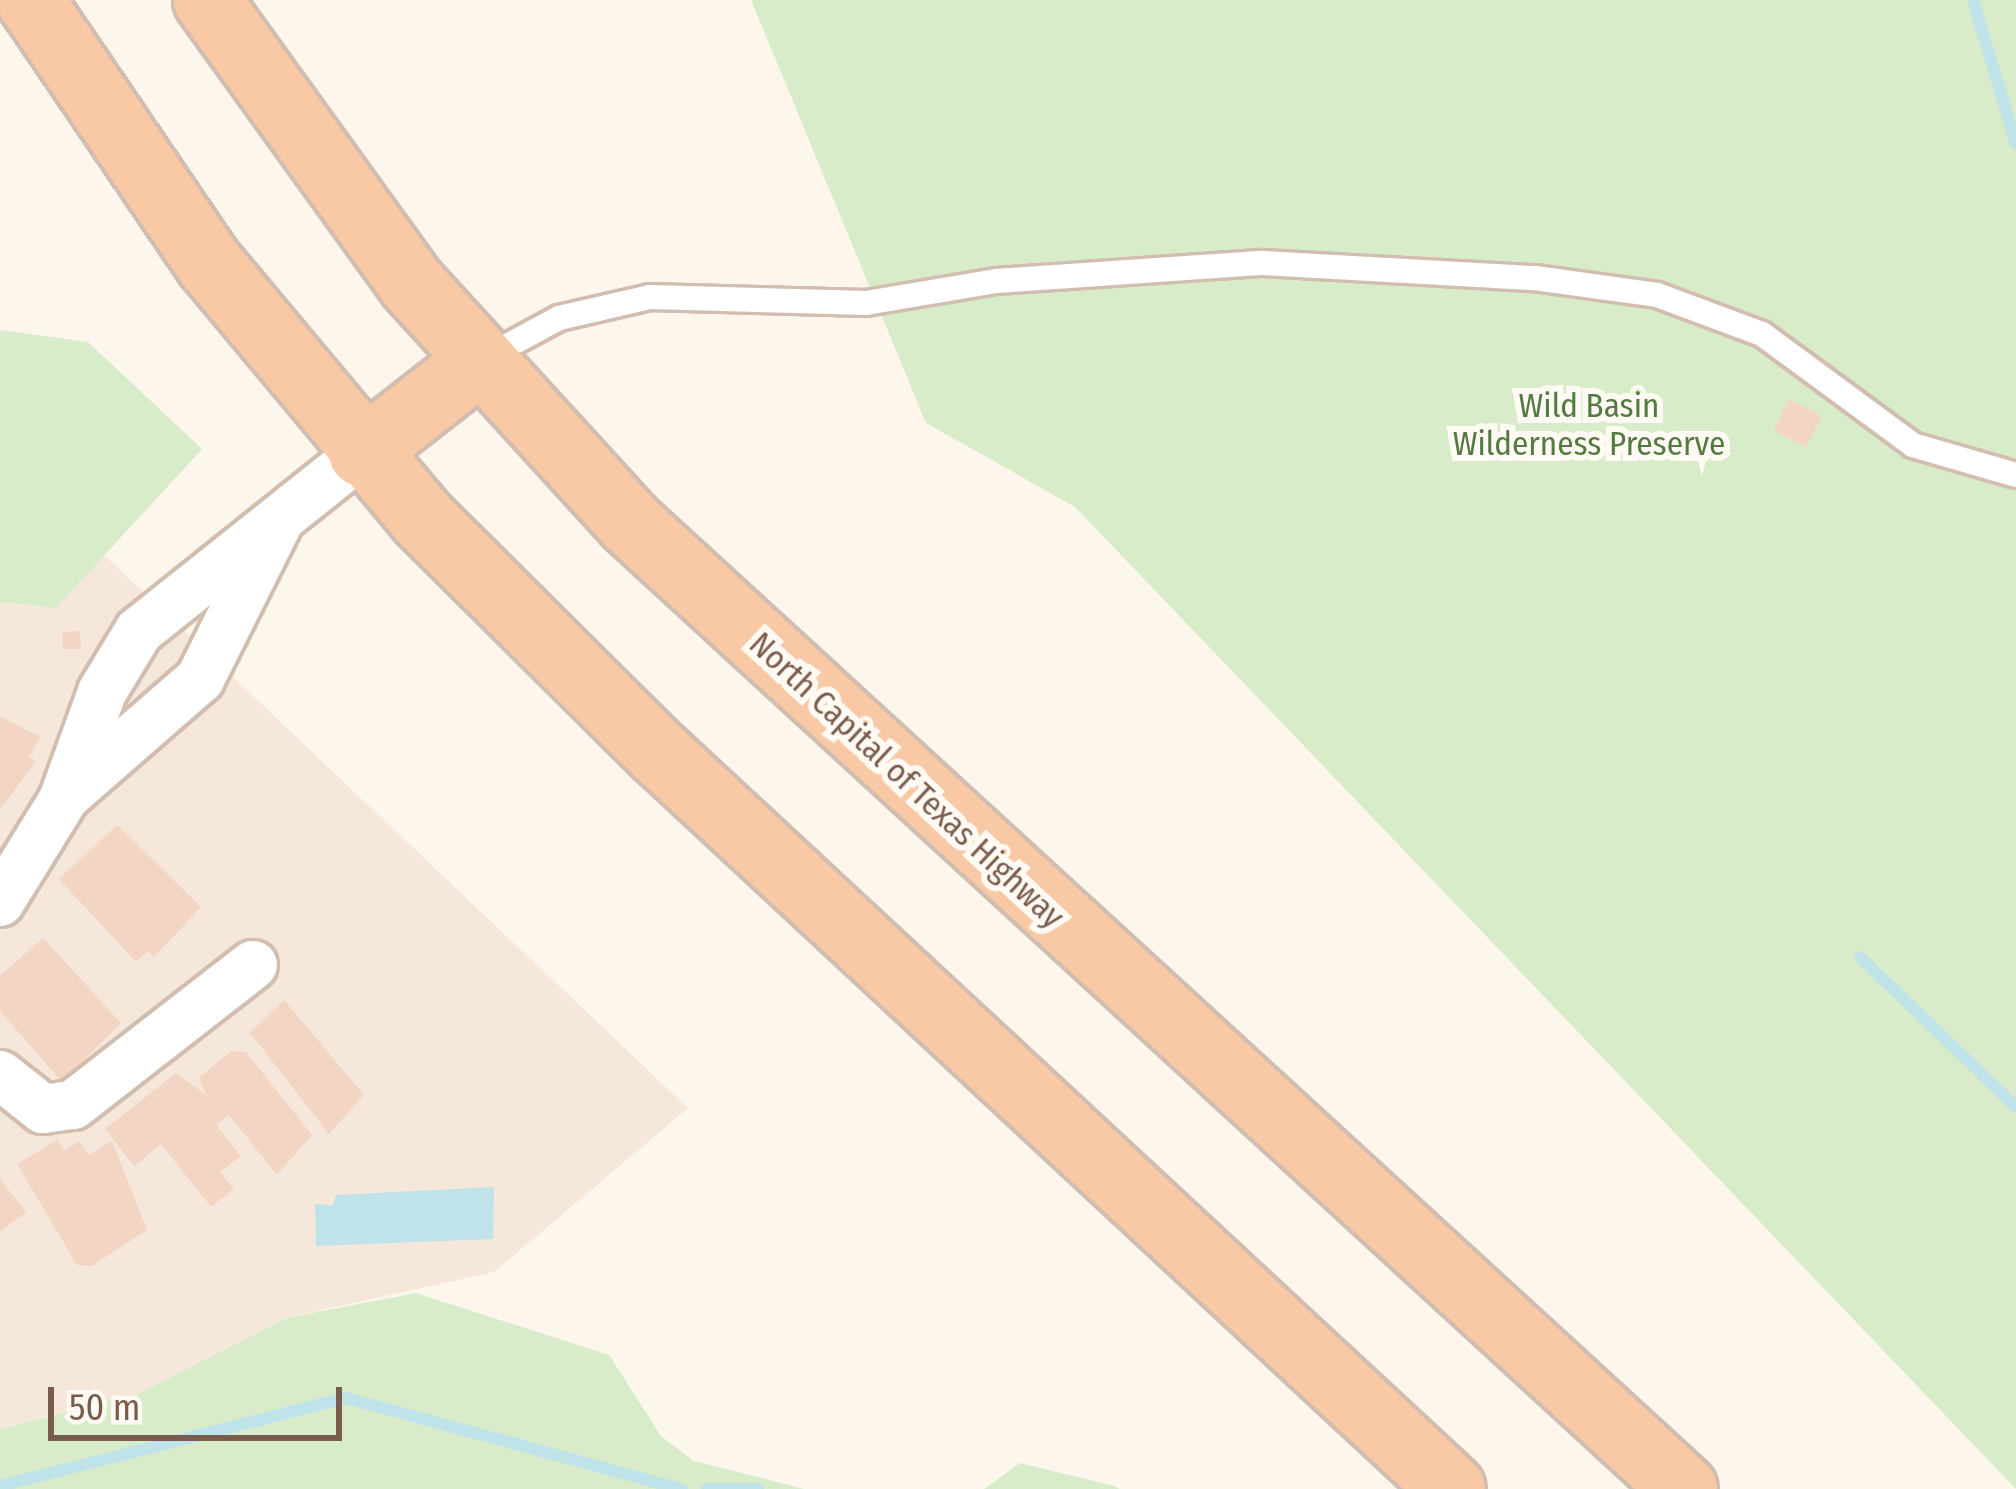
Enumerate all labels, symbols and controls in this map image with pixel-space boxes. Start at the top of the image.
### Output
park label: Wild Basin Wilderness Preserve [1453,387,1725,465]
street label: North Capital of Texas Highway [741,625,1071,937]
scale bar [54,1363,348,1437]
text: 50 m [69,1386,140,1430]

